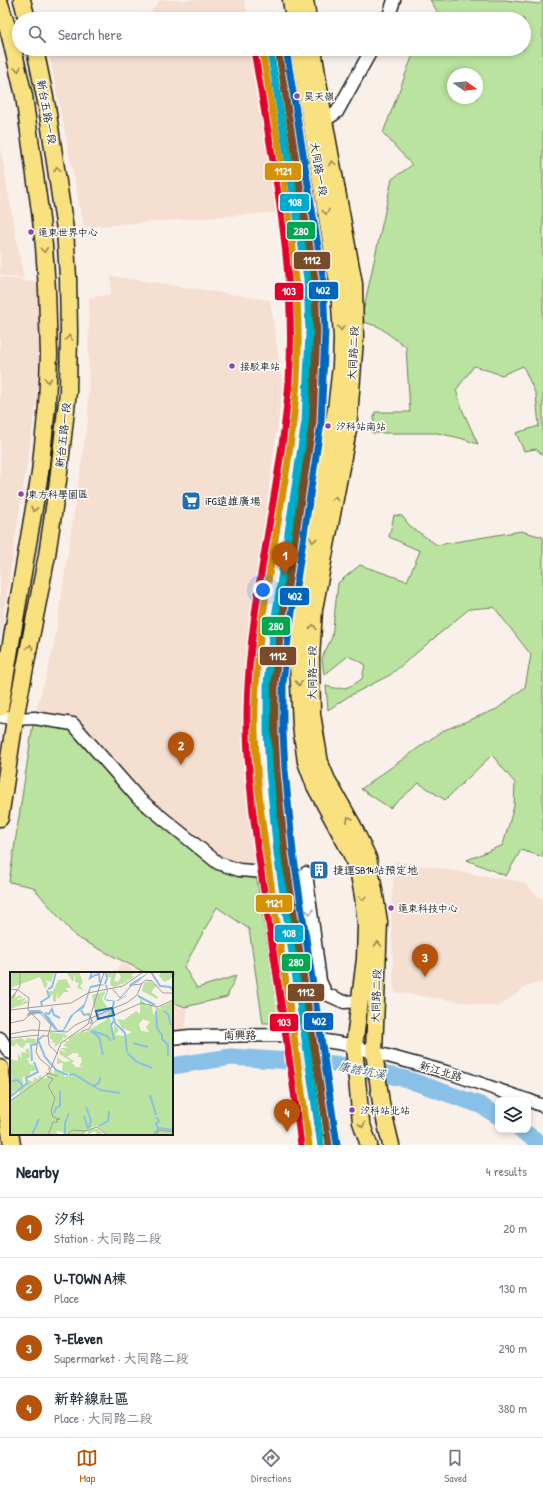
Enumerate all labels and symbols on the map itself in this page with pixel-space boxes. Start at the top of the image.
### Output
one-way arrow [13,65,22,72]
north arrow [447,68,483,104]
street label: 新台五路一段 [34,78,60,146]
place label: 昊天嶺 [304,90,334,103]
marker: 昊天嶺 [292,91,302,101]
street label: 大同路一段 [307,141,331,197]
one-way arrow [328,160,336,166]
line badge: 1121 [264,162,302,181]
text: 1121 [274,164,292,178]
one-way arrow [53,166,62,172]
line badge: 108 [279,193,310,212]
text: 108 [288,195,302,209]
one-way arrow [321,209,330,215]
line badge: 280 [286,221,316,240]
text: 280 [294,224,308,238]
place label: 遠東世界中心 [38,226,98,239]
marker: 遠東世界中心 [26,227,36,237]
one-way arrow [39,247,48,253]
line badge: 1112 [293,251,331,270]
text: 1112 [303,253,321,267]
line badge: 402 [308,281,339,300]
line badge: 103 [274,282,304,301]
text: 402 [316,283,331,297]
text: 103 [282,284,296,298]
one-way arrow [337,325,345,331]
street label: 大同路二段 [345,325,361,381]
one-way arrow [65,334,73,340]
place label: 接駁車站 [240,360,280,373]
marker: 接駁車站 [227,361,237,371]
one-way arrow [44,377,52,383]
street label: 新台五路一段 [53,401,73,469]
place label: 汐科站南站 [336,420,386,433]
marker: 汐科站南站 [323,421,333,431]
place label: 東方科學園區 [28,488,88,501]
marker: 東方科學園區 [16,489,26,499]
supermarket icon: iFG遠雄廣場 [180,490,202,512]
place label: iFG遠雄廣場 [205,494,261,508]
one-way arrow [330,495,338,502]
one-way arrow [30,506,39,512]
one-way arrow [310,537,318,543]
pin: 1 [272,542,298,575]
your location [253,580,273,600]
line badge: 402 [279,587,310,606]
text: 402 [288,589,303,603]
line badge: 280 [261,616,291,636]
text: 280 [269,619,283,633]
one-way arrow [309,624,318,630]
one-way arrow [25,643,33,650]
line badge: 1112 [259,646,297,666]
street label: 大同路二段 [305,646,319,701]
text: 1112 [269,649,287,663]
one-way arrow [294,680,303,686]
pin: 2 [168,732,194,765]
one-way arrow [347,816,354,823]
building icon: 捷運SB14站預定地 [308,859,330,881]
place label: 捷運SB14站預定地 [333,863,418,877]
line badge: 1121 [255,894,293,913]
one-way arrow [358,895,367,901]
text: 1121 [265,896,283,910]
place label: 遠東科技中心 [398,902,458,915]
marker: 遠東科技中心 [386,903,396,913]
one-way arrow [305,909,314,915]
line badge: 108 [274,924,304,943]
text: 108 [282,926,296,940]
one-way arrow [374,941,382,947]
pin: 3 [412,944,438,977]
line badge: 280 [281,953,311,972]
text: 280 [289,955,303,969]
street label: 大同路二段 [368,968,384,1024]
inset map [10,972,173,1135]
line badge: 1112 [287,983,325,1002]
text: 1112 [297,985,315,999]
line badge: 402 [303,1012,334,1031]
line badge: 103 [269,1013,299,1032]
text: 402 [312,1014,327,1028]
text: 103 [277,1015,291,1029]
street label: 南興路 [223,1028,257,1042]
water label: 康誥坑溪 [337,1057,388,1083]
street label: 新江北路 [418,1058,464,1084]
pin: 4 [274,1099,300,1132]
place label: 汐科站北站 [360,1104,410,1117]
marker: 汐科站北站 [347,1105,357,1115]
one-way arrow [358,1122,366,1128]

